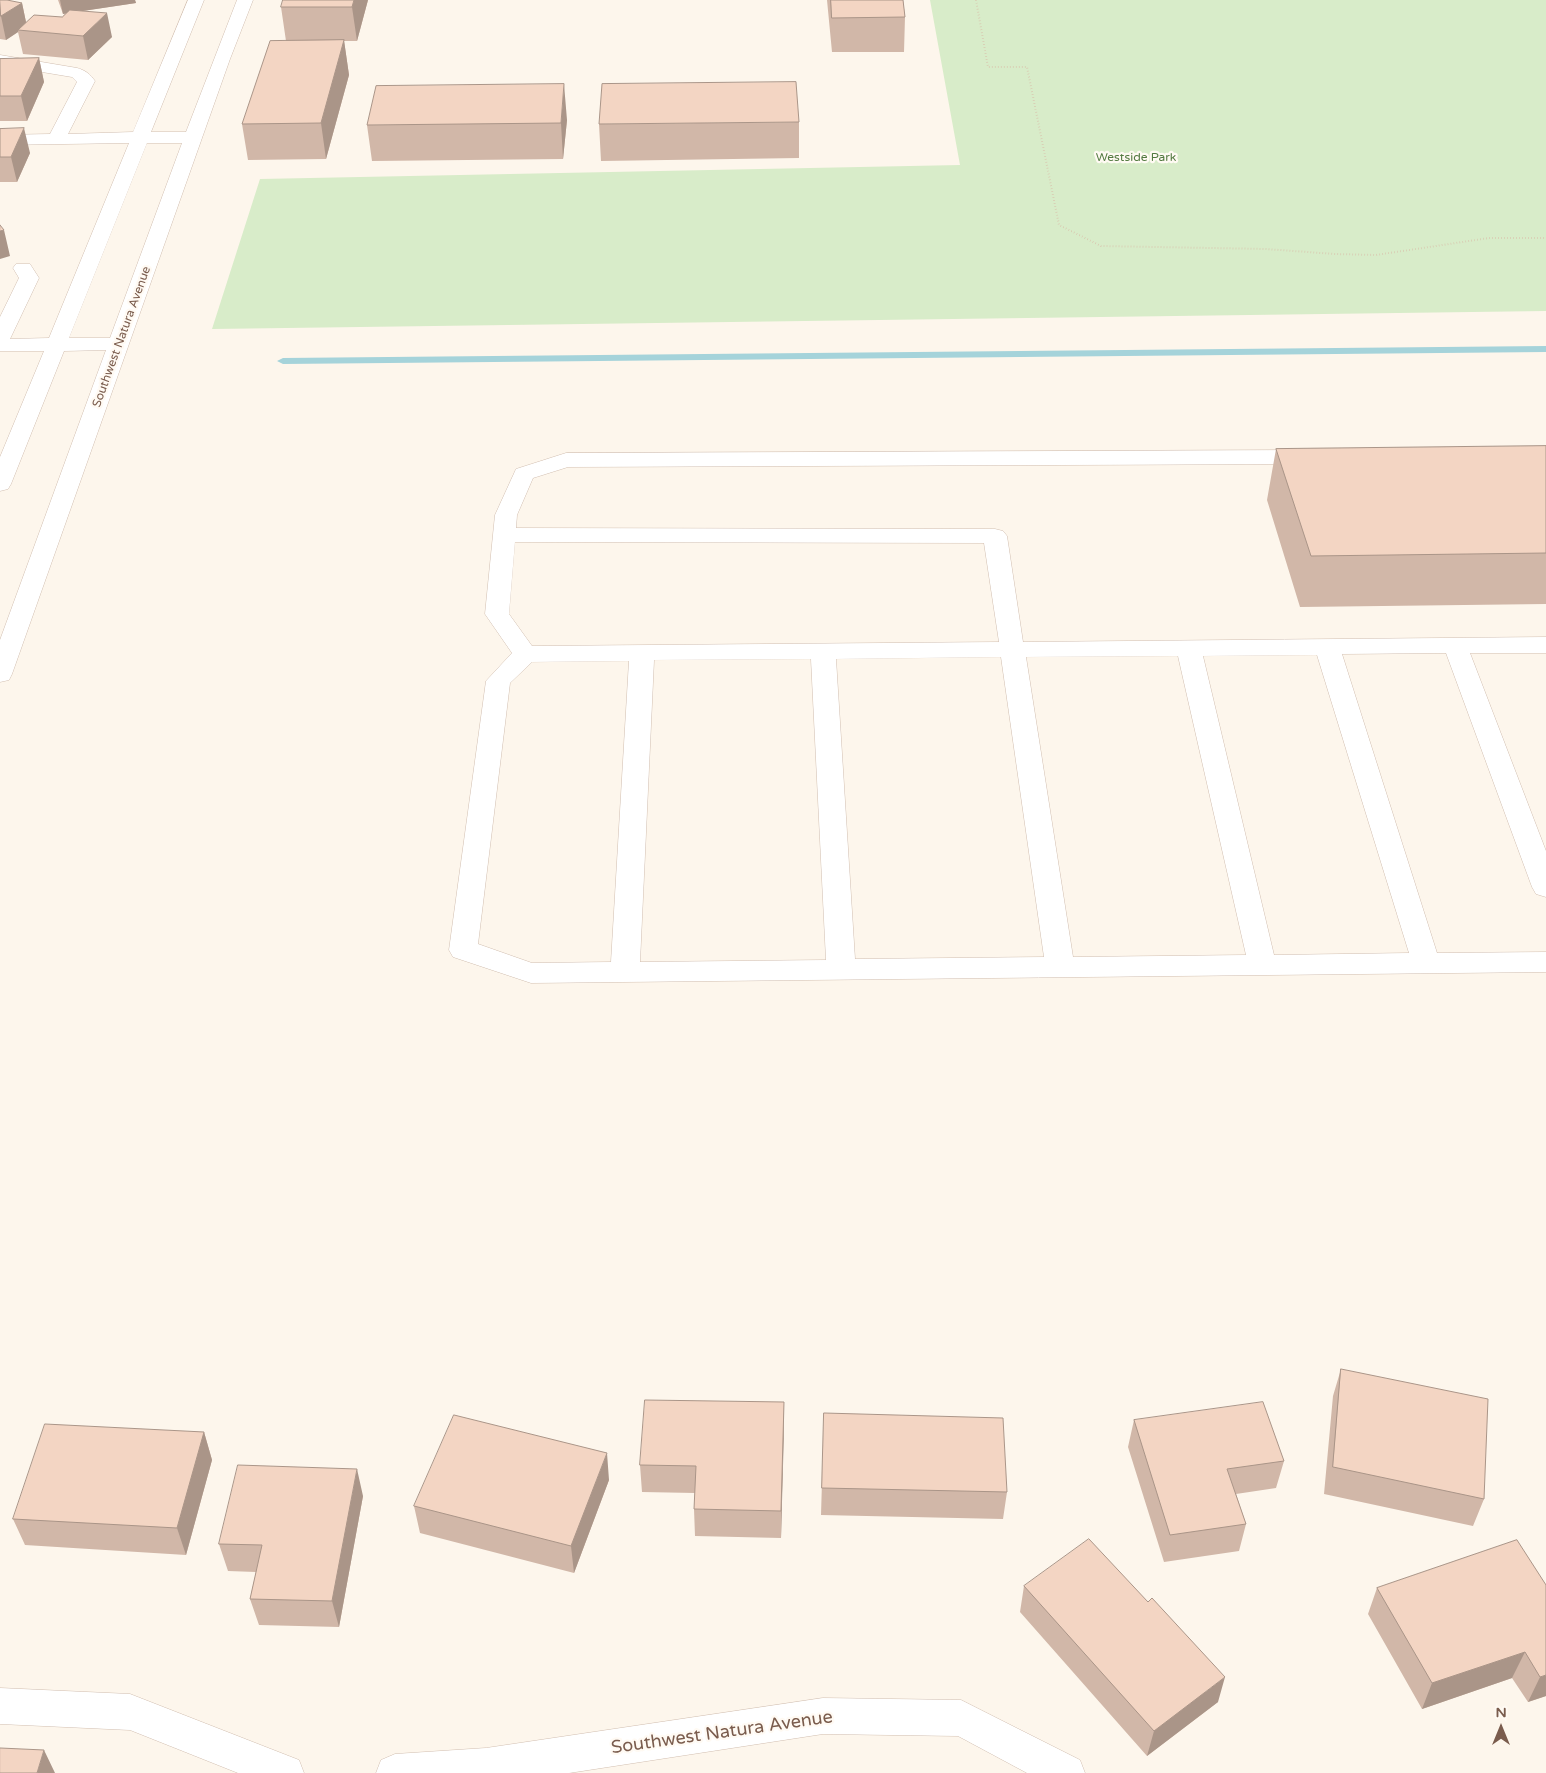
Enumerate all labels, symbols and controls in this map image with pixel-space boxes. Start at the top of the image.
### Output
park label: Westside Park [1096,151,1176,165]
street label: Southwest Natura Avenue [90,265,154,409]
north arrow [1476,1703,1526,1753]
text: N [1495,1704,1507,1721]
street label: Southwest Natura Avenue [610,1707,834,1759]

